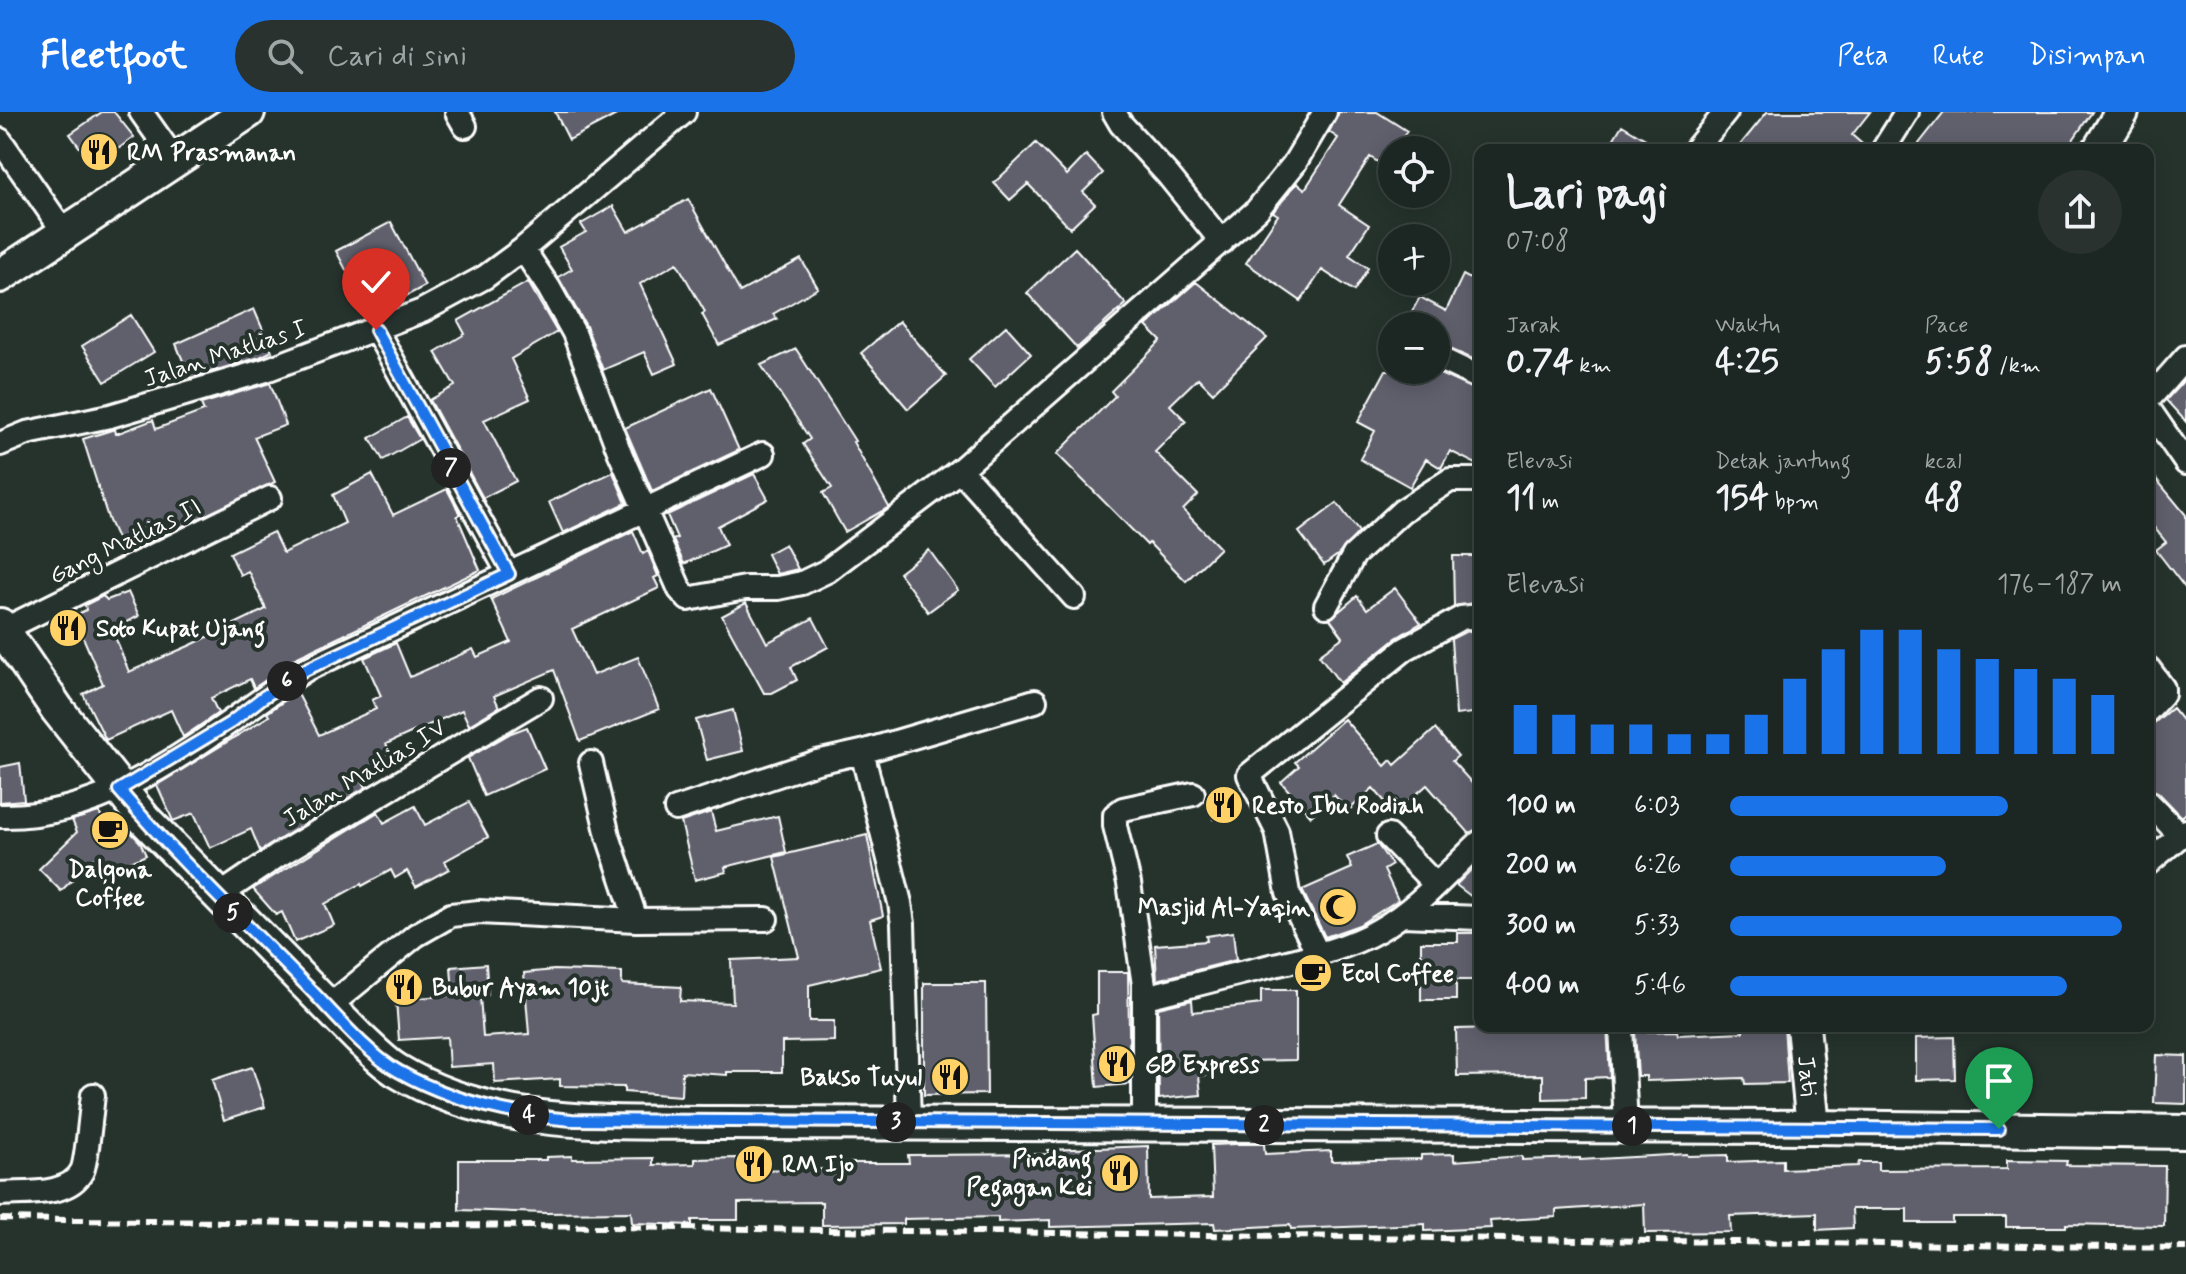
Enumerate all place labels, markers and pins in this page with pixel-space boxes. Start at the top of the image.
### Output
restaurant icon: RM Prasmanan [78,131,120,173]
place label: RM Prasmanan [127,138,296,169]
pin [342,248,410,330]
pin: 7 [431,448,471,488]
restaurant icon: Soto Kupat Ujang [47,607,89,649]
place label: Soto Kupat Ujang [96,614,265,648]
pin: 6 [267,661,307,701]
restaurant icon: Resto Ibu Rodiah [1203,784,1245,826]
place label: Resto Ibu Rodiah [1252,791,1424,822]
cafe icon: Dalgona Coffee [89,809,131,851]
place label: Dalgona Coffee [68,855,152,914]
mosque icon: Masjid Al-Yaqin [1317,886,1359,928]
pin: 5 [213,893,253,933]
place label: Masjid Al-Yaqin [1138,893,1310,925]
cafe icon: Ecol Coffee [1292,952,1334,994]
place label: Ecol Coffee [1341,959,1454,990]
restaurant icon: Bubur Ayam 10jt [383,966,425,1008]
place label: Bubur Ayam 10jt [432,973,609,1004]
restaurant icon: GB Express [1096,1043,1138,1085]
pin [1965,1047,2033,1129]
place label: GB Express [1145,1050,1260,1081]
restaurant icon: Bakso Tuyul [929,1056,971,1098]
place label: Bakso Tuyul [800,1063,922,1094]
pin: 4 [509,1095,549,1135]
pin: 3 [876,1102,916,1142]
pin: 2 [1244,1105,1284,1145]
pin: 1 [1612,1106,1652,1146]
restaurant icon: RM Ijo [733,1143,775,1185]
place label: Pindang Pegagan Kei [967,1145,1092,1207]
place label: RM Ijo [782,1150,854,1182]
restaurant icon: Pindang Pegagan Kei [1099,1152,1141,1194]

